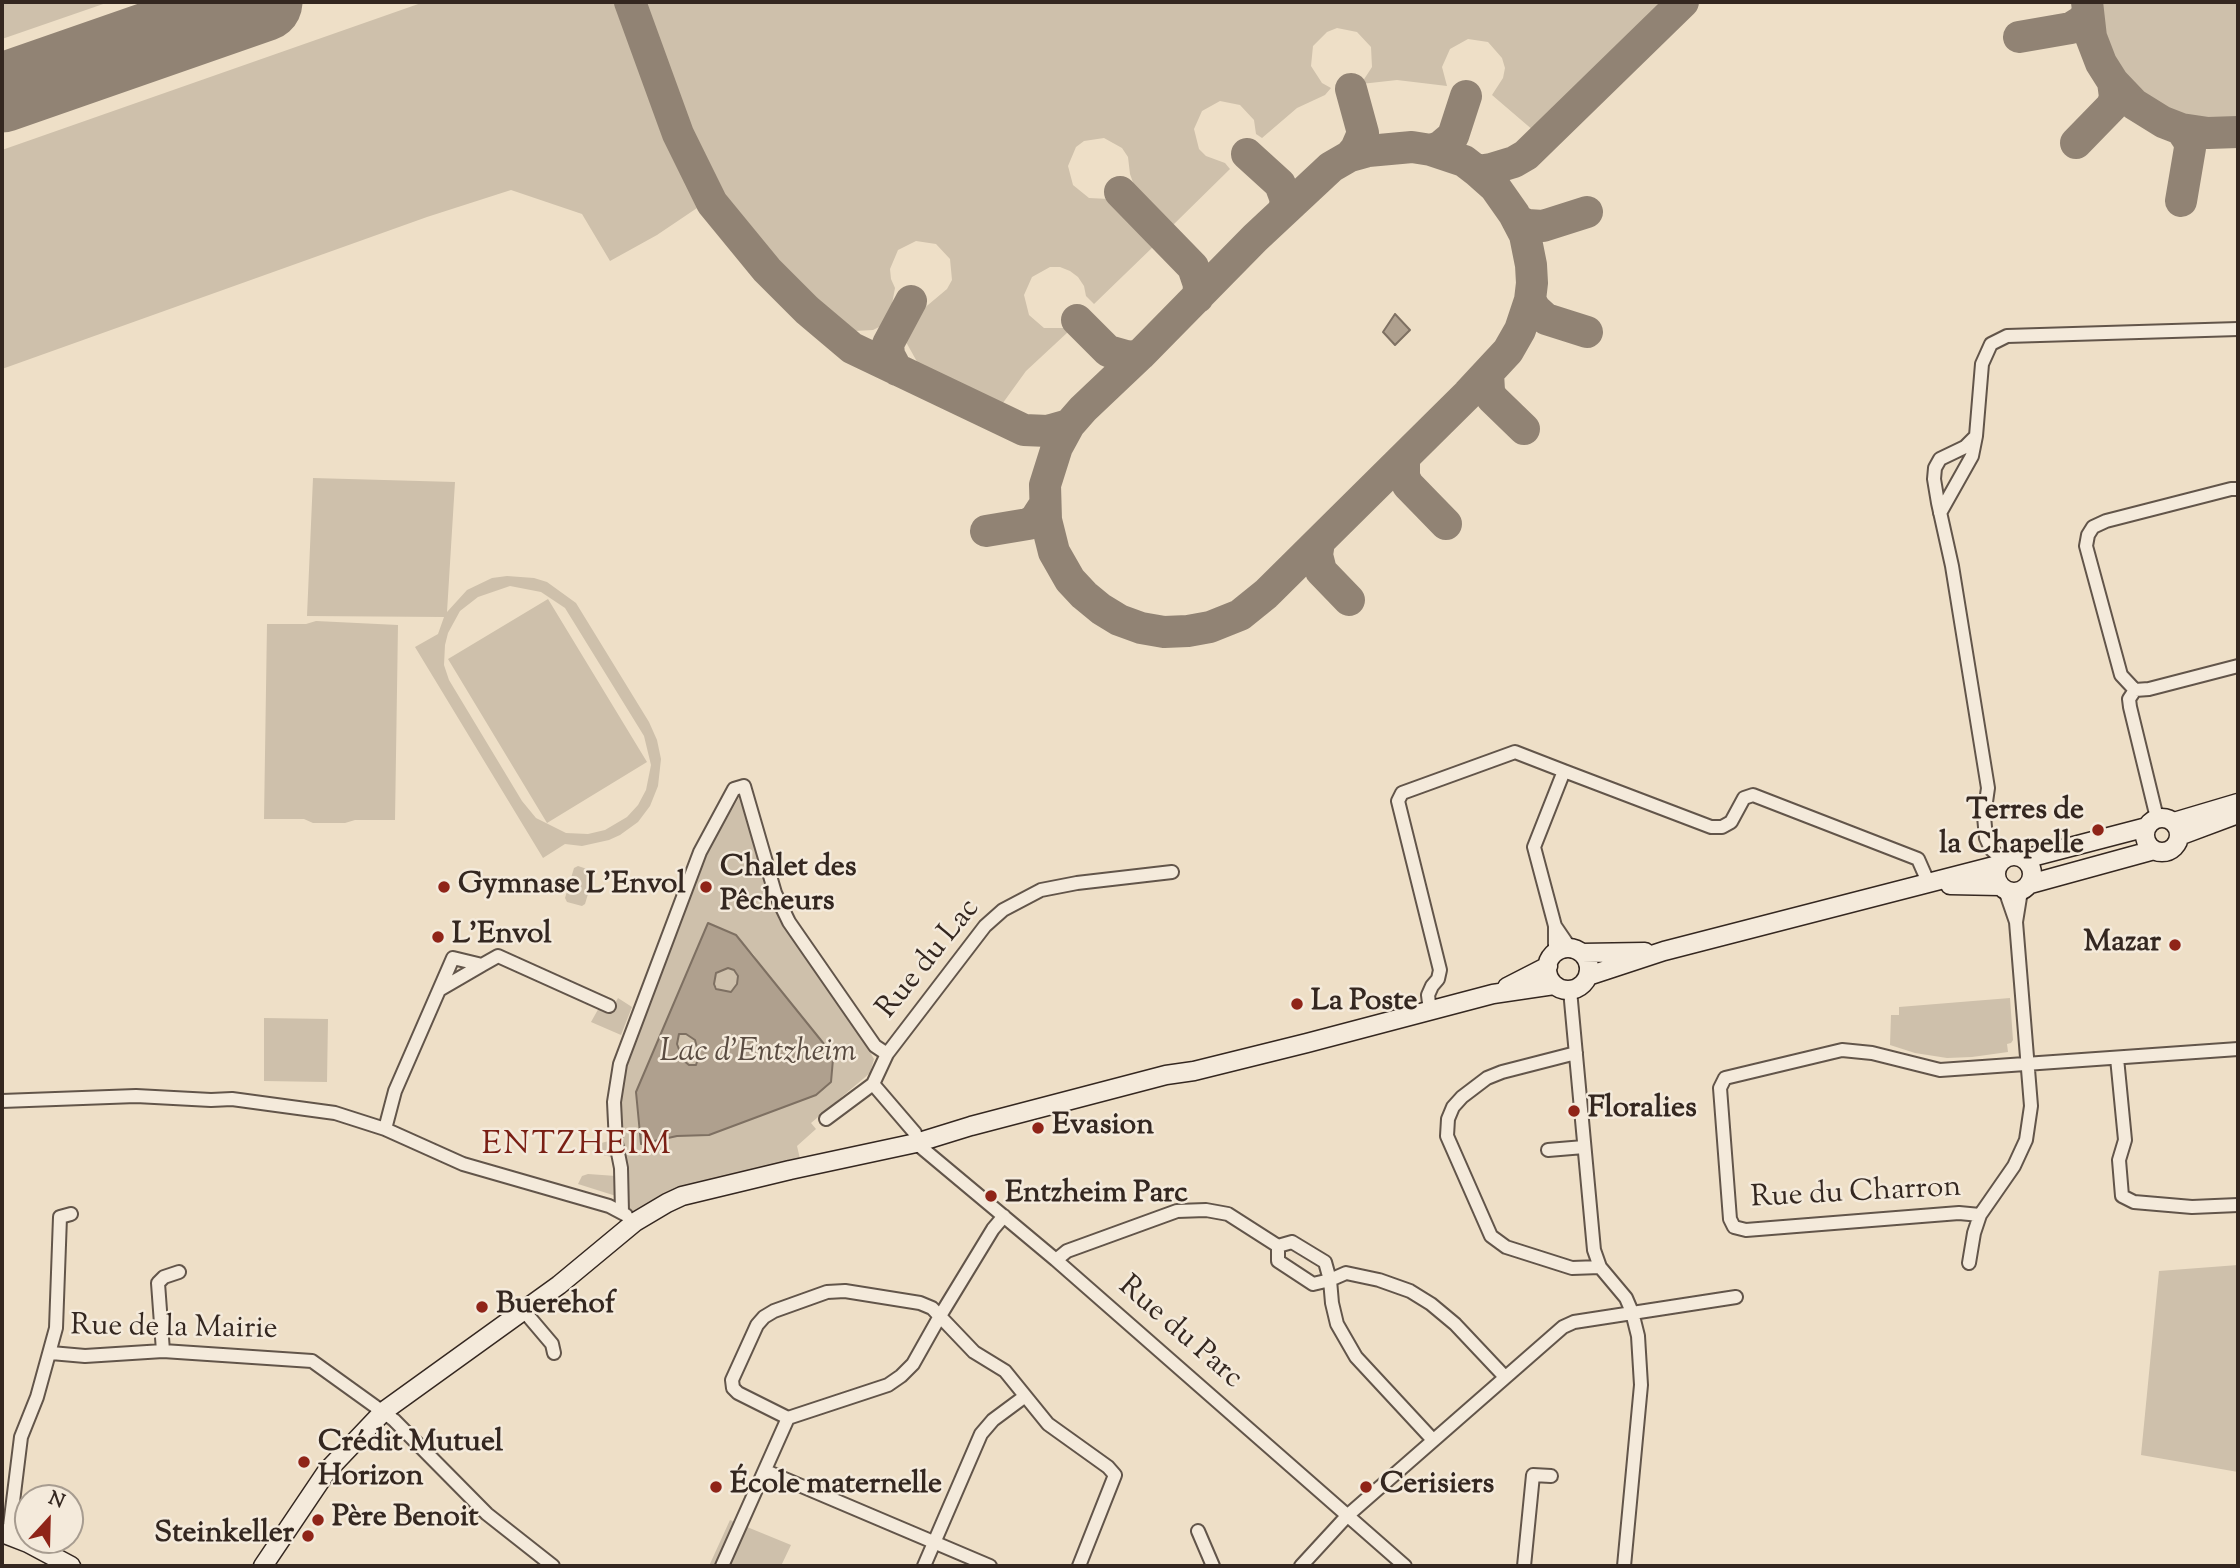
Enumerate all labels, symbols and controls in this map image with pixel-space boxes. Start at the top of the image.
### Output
place label: Terres de la Chapelle [1939,795,2084,866]
marker: Terres de la Chapelle [2090,822,2106,838]
place label: Chalet des Pêcheurs [720,852,857,922]
place label: Gymnase L'Envol [458,869,686,905]
marker: Gymnase L'Envol [436,879,452,895]
marker: Chalet des Pêcheurs [698,879,714,895]
street label: Rue du Lac [871,893,989,1027]
place label: L'Envol [452,919,552,955]
place label: Mazar [2084,927,2161,963]
marker: L'Envol [430,929,446,945]
marker: Mazar [2167,937,2183,953]
place label: La Poste [1311,986,1417,1022]
marker: La Poste [1289,996,1305,1012]
water label: Lac d'Entzheim [659,1036,857,1074]
place label: Floralies [1588,1093,1697,1129]
marker: Floralies [1566,1103,1582,1119]
place label: Evasion [1052,1110,1154,1146]
marker: Evasion [1030,1120,1046,1136]
district label: ENTZHEIM [482,1127,672,1167]
street label: Rue du Charron [1750,1172,1962,1218]
place label: Entzheim Parc [1005,1178,1188,1214]
marker: Entzheim Parc [983,1188,999,1204]
street label: Rue du Parc [1109,1270,1249,1398]
place label: Buerehof [496,1289,615,1325]
marker: Buerehof [474,1299,490,1315]
street label: Rue de la Mairie [70,1310,278,1350]
place label: Crédit Mutuel Horizon [318,1427,503,1498]
marker: Crédit Mutuel Horizon [296,1454,312,1470]
place label: École maternelle [730,1469,942,1505]
place label: Cerisiers [1380,1469,1494,1505]
marker: École maternelle [708,1479,724,1495]
marker: Cerisiers [1358,1479,1374,1495]
north arrow [14,1484,84,1554]
text: N [44,1486,68,1516]
place label: Père Benoit [332,1502,479,1538]
marker: Père Benoit [310,1512,326,1528]
place label: Steinkeller [154,1518,294,1554]
marker: Steinkeller [300,1528,316,1544]

